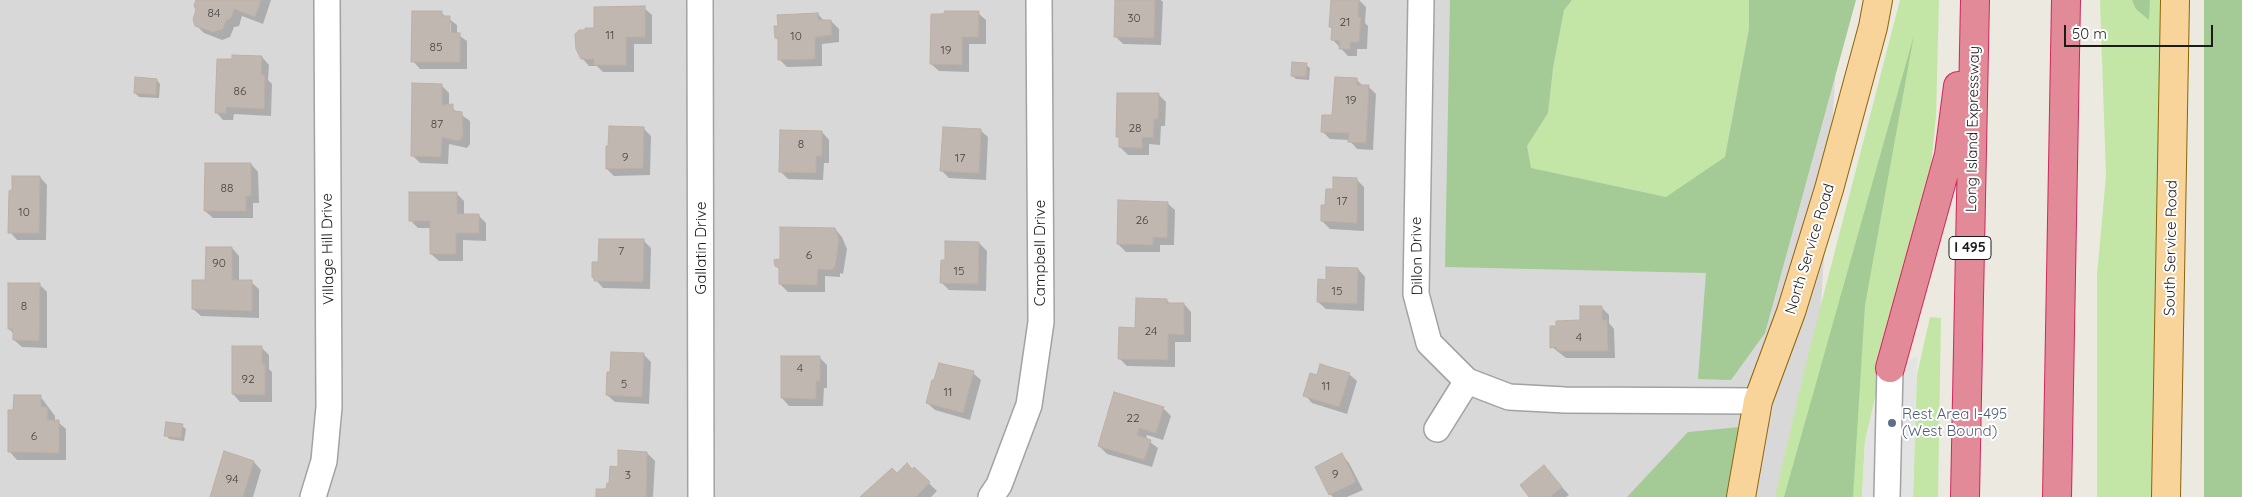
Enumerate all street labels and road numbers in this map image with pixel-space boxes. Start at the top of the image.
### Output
street label: Long Island Expressway [1963,46,1983,212]
street label: South Service Road [2161,180,2181,316]
street label: North Service Road [1782,182,1838,316]
street label: Village Hill Drive [318,193,338,305]
street label: Campbell Drive [1031,200,1049,306]
street label: Gallatin Drive [692,202,710,294]
street label: Dillon Drive [1407,217,1427,295]
road number: I 495 [1949,237,1991,260]

